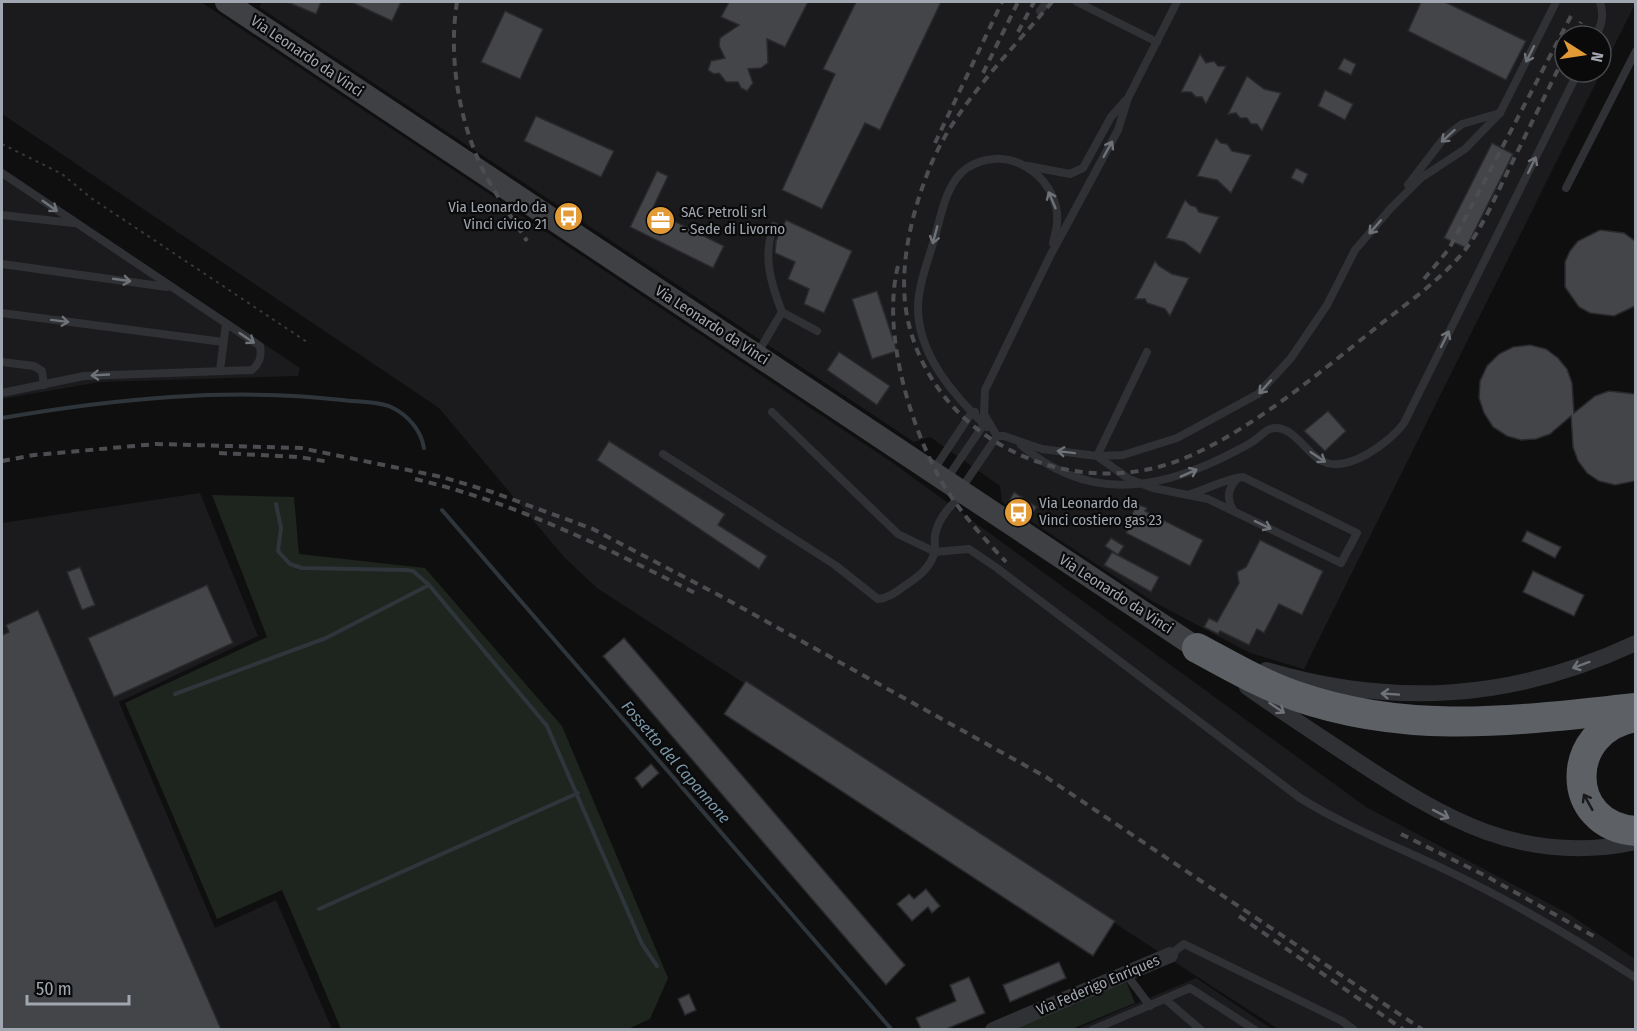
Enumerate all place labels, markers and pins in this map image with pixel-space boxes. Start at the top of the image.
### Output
place label: Via Leonardo da Vinci civico 21 [448,198,547,233]
bus stop icon: Via Leonardo da Vinci civico 21 [552,200,584,232]
place label: SAC Petroli srl - Sede di Livorno [681,203,785,238]
office icon: SAC Petroli srl - Sede di Livorno [644,205,676,237]
place label: Via Leonardo da Vinci costiero gas 23 [1039,494,1162,529]
bus stop icon: Via Leonardo da Vinci costiero gas 23 [1002,496,1034,528]

